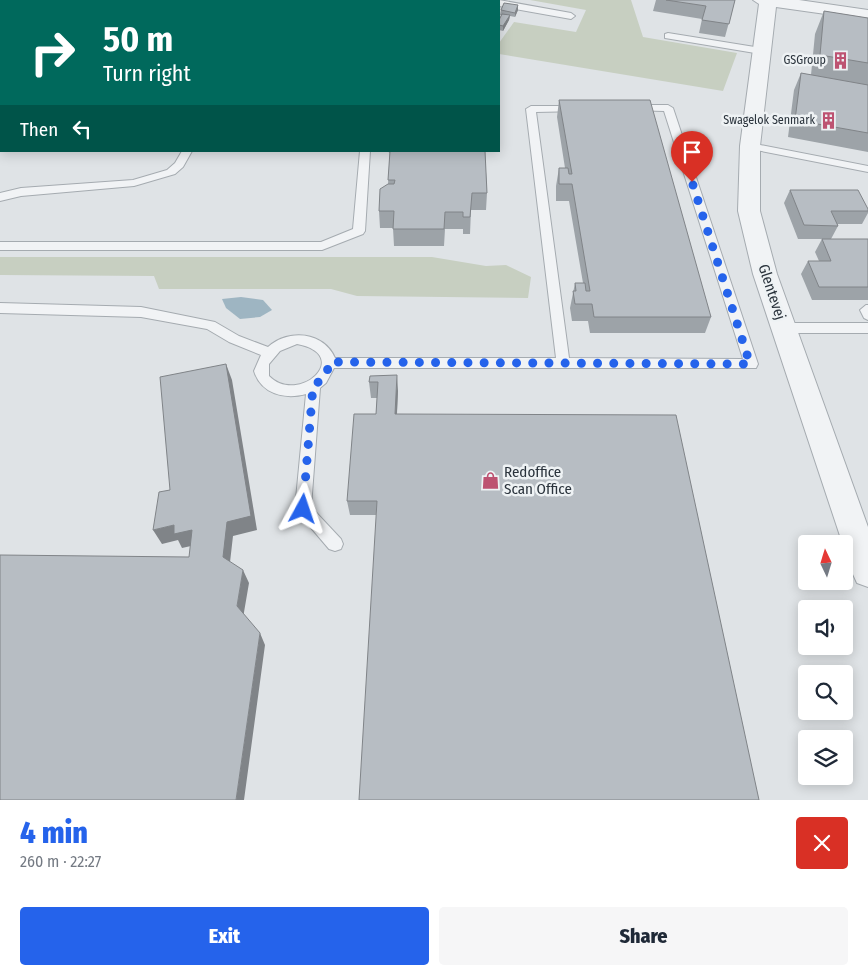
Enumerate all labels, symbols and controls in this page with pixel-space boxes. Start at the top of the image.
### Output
text: 50 m [103,18,173,60]
icon: right [20,20,85,85]
building icon: GSGroup [830,50,850,70]
place label: GSGroup [783,53,826,67]
text: Turn right [103,60,191,87]
building icon: Swagelok Senmark [819,110,839,130]
place label: Swagelok Senmark [723,113,815,127]
icon: left [68,115,96,143]
text: Then [20,118,58,141]
pin [671,131,713,182]
icon: arrive [678,138,706,166]
street label: Glentevej [755,262,789,322]
place label: Redoffice Scan Office [504,463,572,498]
shop icon: Redoffice Scan Office [480,471,500,491]
position arrow [276,482,328,534]
north arrow [798,535,852,590]
map controls [798,535,853,785]
button: sound [798,600,853,655]
button: search [798,665,853,720]
button: layers [798,730,853,785]
text: 4 min [20,815,88,851]
button: close [796,817,848,869]
text: 260 m · 22:27 [20,852,101,871]
button: Exit [20,907,429,965]
button: Share [439,907,848,965]

